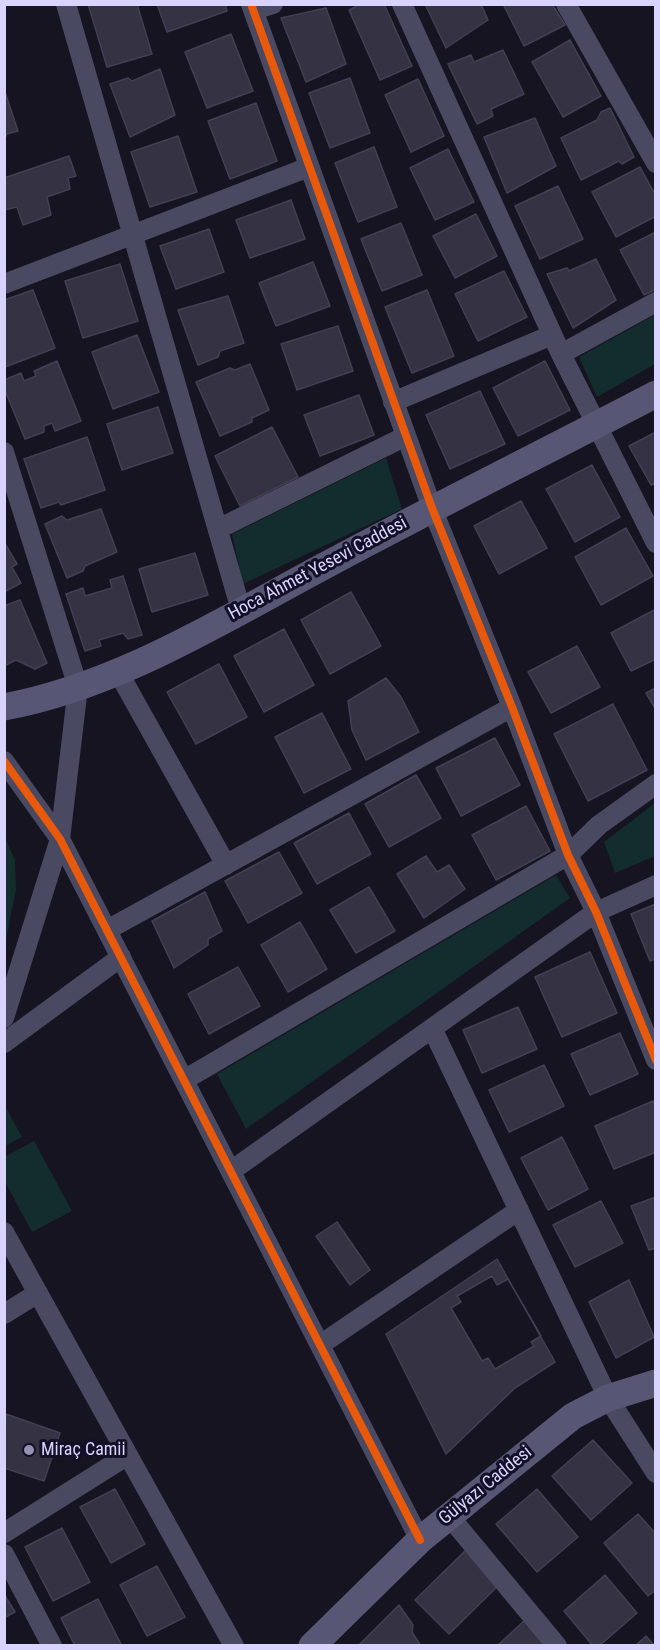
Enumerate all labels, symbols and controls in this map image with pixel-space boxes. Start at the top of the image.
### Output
street label: Hoca Ahmet Yesevi Caddesi [225,513,411,625]
place label: Miraç Camii [41,1439,126,1461]
street label: Gülyazı Caddesi [435,1442,537,1530]
marker: Miraç Camii [22,1443,36,1457]

